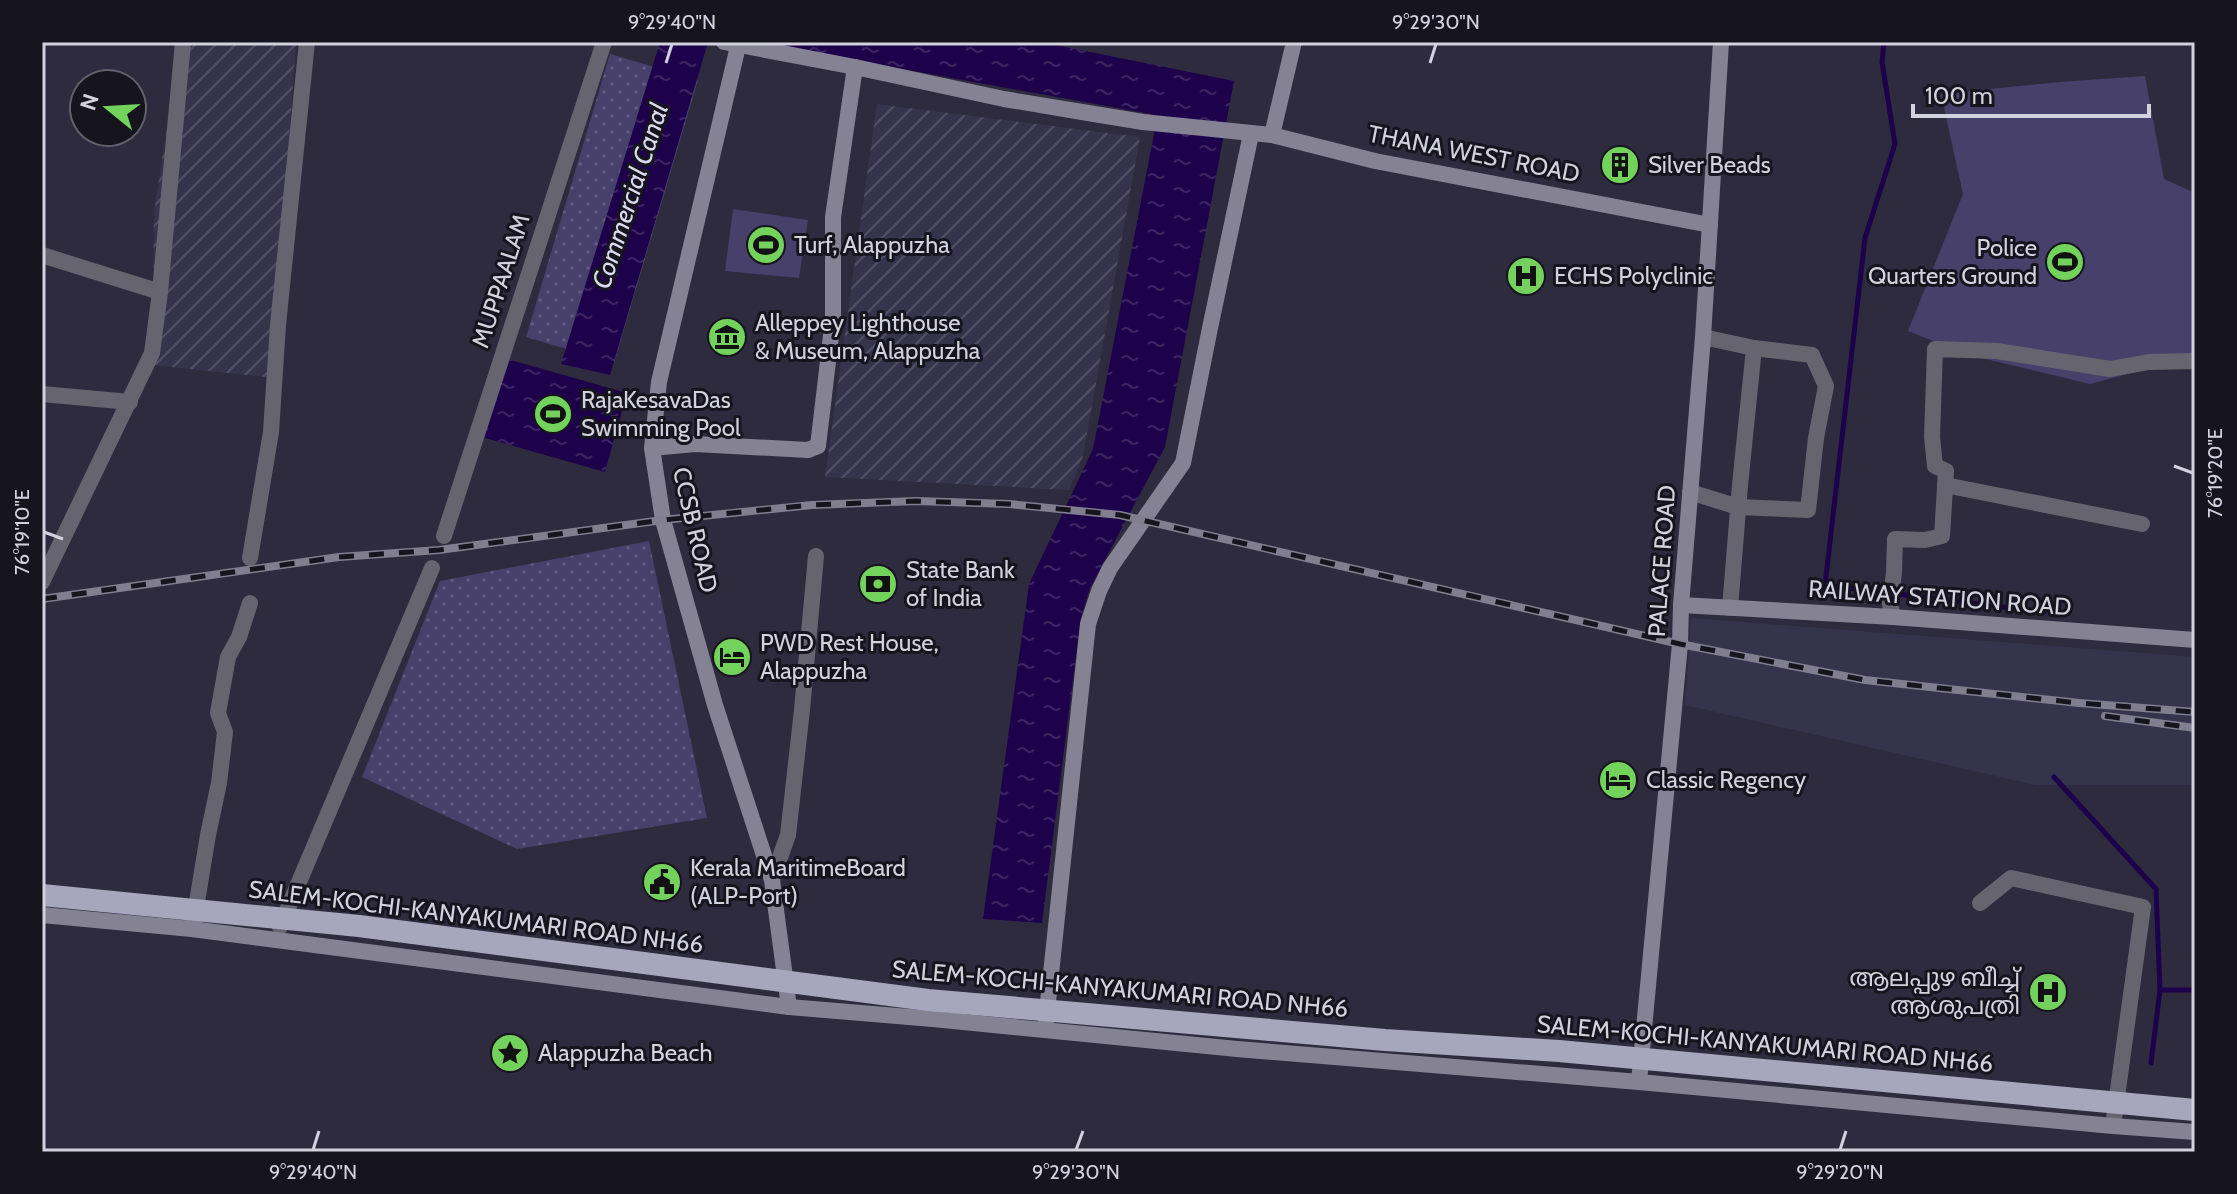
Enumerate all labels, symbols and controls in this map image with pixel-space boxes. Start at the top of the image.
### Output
text: 9°29'40"N [628,10,716,34]
text: 9°29'30"N [1392,10,1480,34]
north arrow [68,68,148,148]
scale bar [1913,68,2149,118]
text: 100 m [1925,81,1993,110]
text: N [74,90,105,114]
water label: Commercial Canal [585,99,675,293]
street label: THANA WEST ROAD [1366,119,1582,188]
building icon: Silver Beads [1599,144,1641,186]
place label: Silver Beads [1648,150,1771,179]
street label: MUPPAALAM [465,210,536,351]
sports icon: Turf, Alappuzha [745,224,787,266]
place label: Turf, Alappuzha [794,230,950,259]
place label: Police Quarters Ground [1868,233,2037,290]
sports icon: Police Quarters Ground [2044,241,2086,283]
hospital icon: ECHS Polyclinic [1505,255,1547,297]
place label: ECHS Polyclinic [1554,261,1713,290]
place label: Alleppey Lighthouse & Museum, Alappuzha [755,308,981,365]
museum icon: Alleppey Lighthouse & Museum, Alappuzha [706,316,748,358]
place label: RajaKesavaDas Swimming Pool [581,385,741,442]
sports icon: RajaKesavaDas Swimming Pool [532,393,574,435]
text: 76°19'20"E [2203,428,2227,518]
street label: CCSB ROAD [667,464,724,595]
street label: PALACE ROAD [1642,484,1681,638]
text: 76°19'10"E [10,489,34,575]
place label: State Bank of India [906,555,1015,612]
bank icon: State Bank of India [857,563,899,605]
street label: RAILWAY STATION ROAD [1807,574,2073,621]
place label: PWD Rest House, Alappuzha [760,628,939,685]
hotel icon: PWD Rest House, Alappuzha [711,636,753,678]
hotel icon: Classic Regency [1597,759,1639,801]
place label: Classic Regency [1646,765,1806,794]
place label: Kerala MaritimeBoard (ALP-Port) [690,853,906,910]
public building icon: Kerala MaritimeBoard (ALP-Port) [641,861,683,903]
street label: SALEM-KOCHI-KANYAKUMARI ROAD NH66 [247,874,705,959]
street label: SALEM-KOCHI-KANYAKUMARI ROAD NH66 [891,954,1349,1023]
place label: ആലപ്പുഴ ബീച്ച് ആശുപത്രി [1850,963,2022,1020]
hospital icon: ആലപ്പുഴ ബീച്ച് ആശുപത്രി [2027,971,2069,1013]
street label: SALEM-KOCHI-KANYAKUMARI ROAD NH66 [1536,1009,1994,1078]
place icon: Alappuzha Beach [489,1032,531,1074]
place label: Alappuzha Beach [538,1038,712,1067]
text: 9°29'40"N [269,1160,357,1184]
text: 9°29'30"N [1032,1160,1120,1184]
text: 9°29'20"N [1796,1160,1884,1184]

